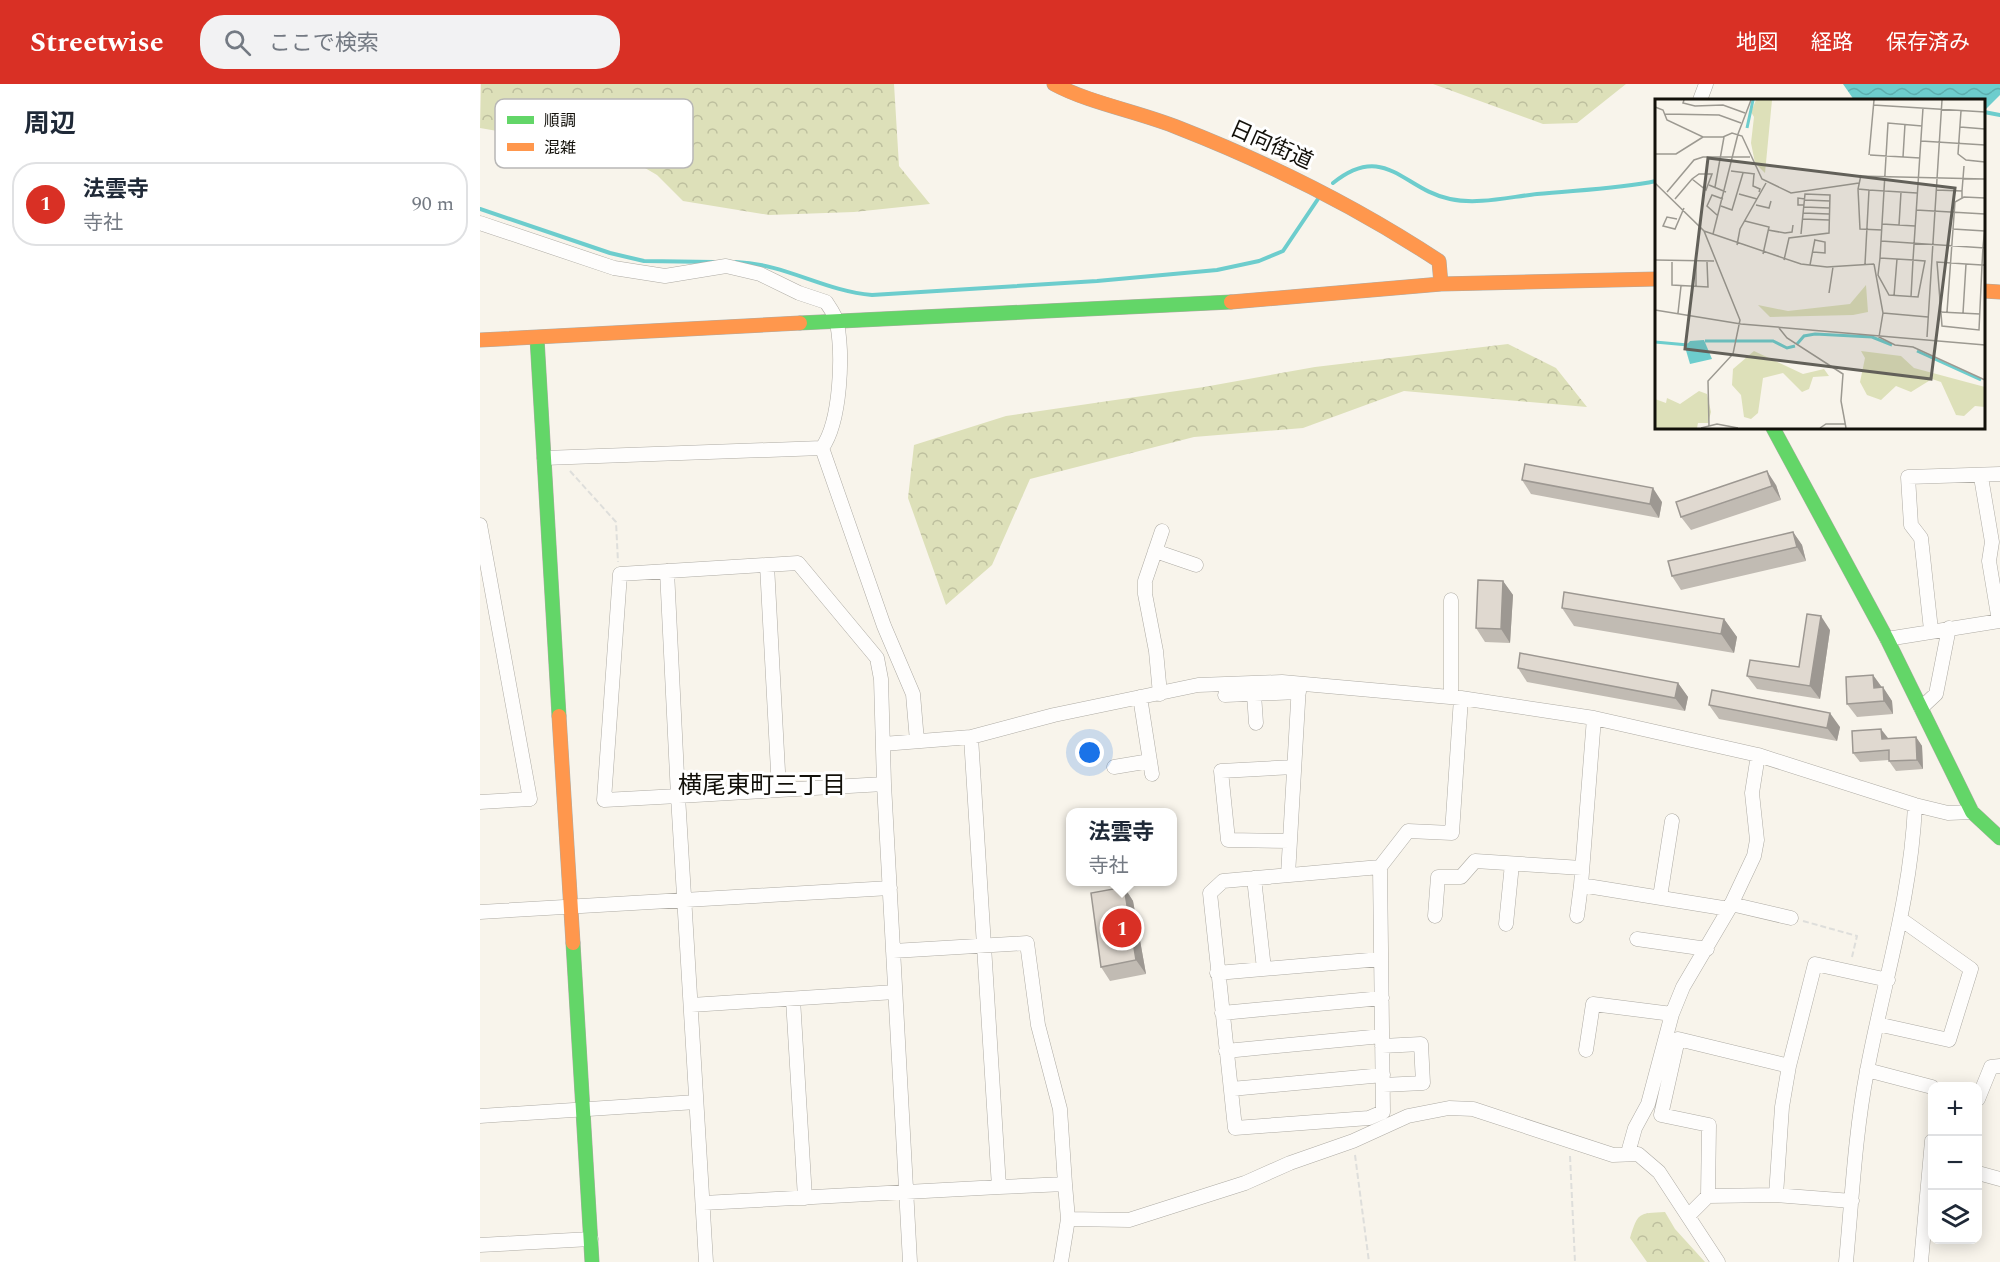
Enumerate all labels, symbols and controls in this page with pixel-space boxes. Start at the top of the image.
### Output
search box [200,15,620,69]
text: Streetwise [30,21,164,64]
icon: search [221,26,254,59]
text: ここで検索 [269,27,379,60]
text: 地図 [1736,27,1778,59]
text: 経路 [1811,27,1853,59]
text: 保存済み [1886,27,1970,59]
legend [495,99,693,168]
inset map [1655,99,1985,429]
text: 周辺 [24,104,76,144]
text: 順調 [544,109,576,133]
street label: 日向街道 [1224,112,1318,178]
text: 混雑 [544,136,576,160]
text: 法雲寺 [83,173,149,206]
text: 1 [40,189,51,219]
text: 90 m [412,189,454,219]
text: 寺社 [83,208,123,238]
your location [1075,738,1104,767]
district label: 横尾東町三丁目 [678,768,846,804]
popup [1066,808,1177,886]
text: 法雲寺 [1088,816,1155,849]
text: 寺社 [1088,851,1128,881]
pin: 1 [1102,906,1142,950]
map controls [1928,1082,1982,1244]
button: + [1928,1082,1982,1136]
button: − [1928,1136,1982,1190]
button: layers [1928,1190,1982,1244]

